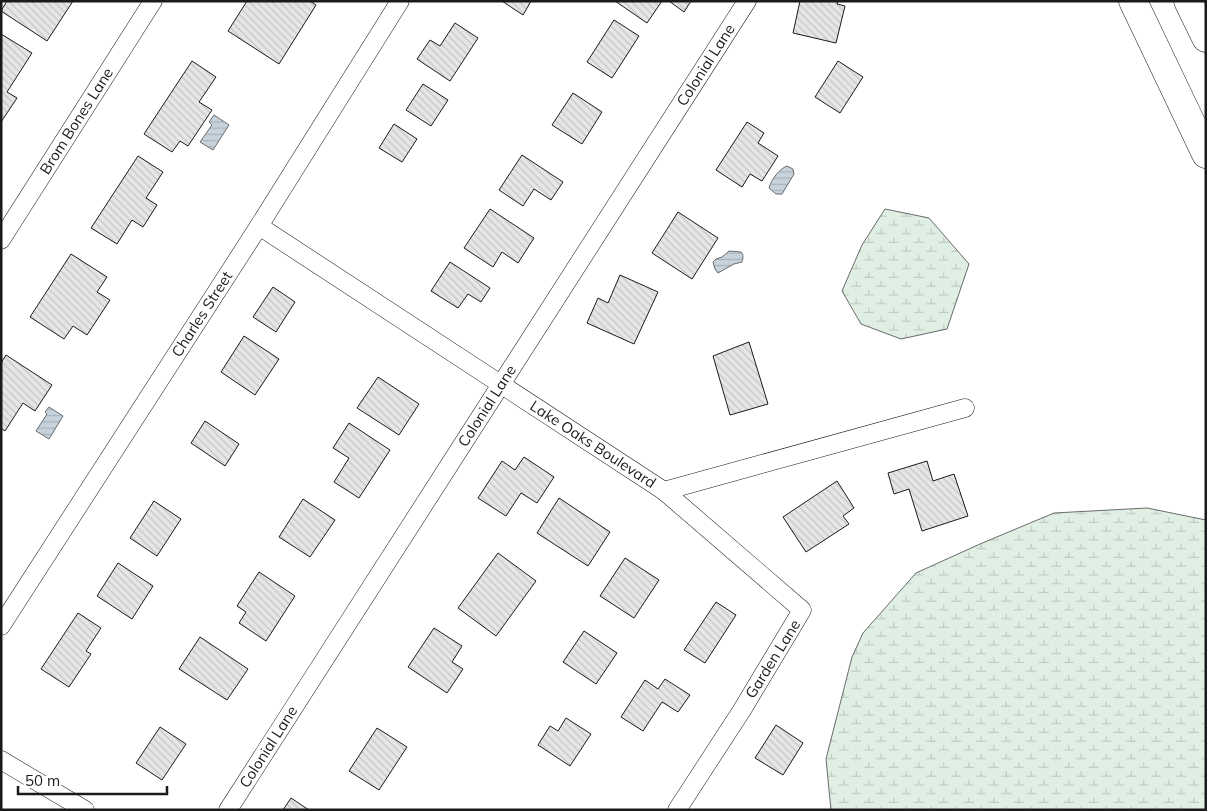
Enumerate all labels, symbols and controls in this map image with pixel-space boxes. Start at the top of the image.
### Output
street label: Colonial Lane [672,20,739,109]
street label: Brom Bones Lane [35,64,117,178]
street label: Charles Street [167,268,236,360]
street label: Colonial Lane [454,361,520,450]
street label: Lake Oaks Boulevard [527,396,660,492]
street label: Garden Lane [741,616,804,702]
street label: Colonial Lane [235,702,301,791]
scale bar [18,764,166,796]
text: 50 m [25,771,60,790]

